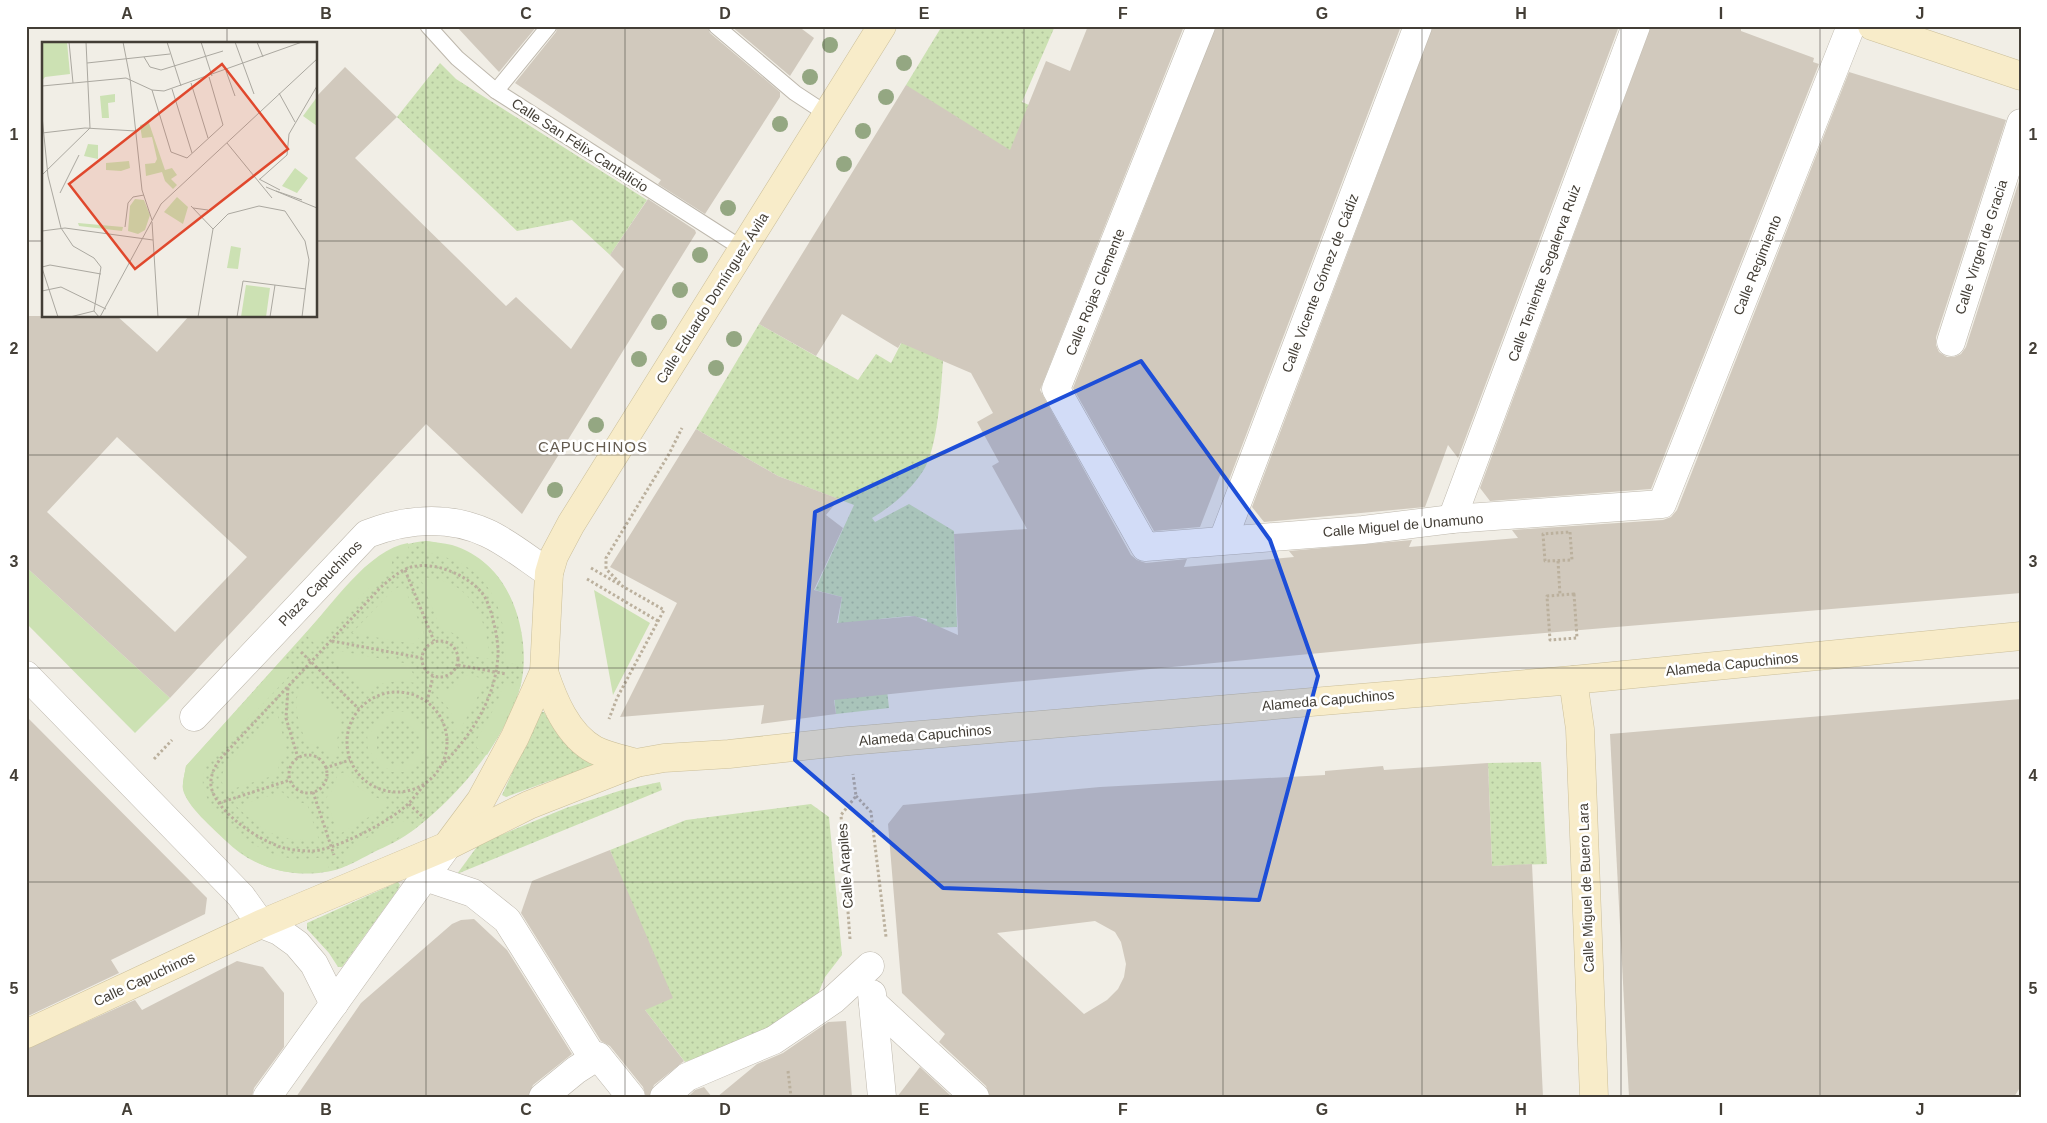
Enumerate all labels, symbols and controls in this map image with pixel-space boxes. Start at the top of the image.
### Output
text: A [121,5,133,22]
text: B [320,5,332,22]
text: C [520,5,532,22]
text: D [719,5,731,22]
text: E [919,5,930,22]
text: F [1118,5,1128,22]
text: G [1316,5,1328,22]
text: H [1515,5,1527,22]
text: I [1719,5,1723,22]
text: J [1916,5,1924,22]
inset map [42,42,318,318]
street label: Calle San Félix Cantalicio [509,95,651,195]
text: 1 [10,126,19,143]
text: 1 [2029,126,2038,143]
street label: Calle Virgen de Gracia [1952,177,2010,316]
street label: Calle Teniente Segalerva Ruiz [1504,182,1584,364]
street label: Calle Vicente Gómez de Cádiz [1278,191,1362,375]
street label: Calle Eduardo Domínguez Ávila [653,209,771,386]
street label: Calle Regimiento [1730,212,1784,317]
street label: Calle Rojas Clemente [1062,226,1128,358]
text: 2 [10,340,19,357]
text: 2 [2029,340,2038,357]
district label: CAPUCHINOS [538,438,648,455]
street label: Calle Miguel de Unamuno [1322,510,1484,540]
street label: Plaza Capuchinos [275,537,365,629]
text: 3 [10,553,19,570]
text: 3 [2029,553,2038,570]
street label: Alameda Capuchinos [1665,649,1799,679]
street label: Alameda Capuchinos [1261,686,1395,714]
street label: Alameda Capuchinos [858,721,992,749]
text: 4 [10,767,19,784]
text: 4 [2029,767,2038,784]
street label: Calle Miguel de Buero Lara [1575,803,1597,973]
street label: Calle Arapiles [834,823,856,909]
street label: Calle Capuchinos [91,949,197,1009]
text: 5 [10,980,19,997]
text: 5 [2029,980,2038,997]
text: A [121,1101,133,1118]
text: B [320,1101,332,1118]
text: C [520,1101,532,1118]
text: D [719,1101,731,1118]
text: E [919,1101,930,1118]
text: F [1118,1101,1128,1118]
text: G [1316,1101,1328,1118]
text: H [1515,1101,1527,1118]
text: I [1719,1101,1723,1118]
text: J [1916,1101,1924,1118]

